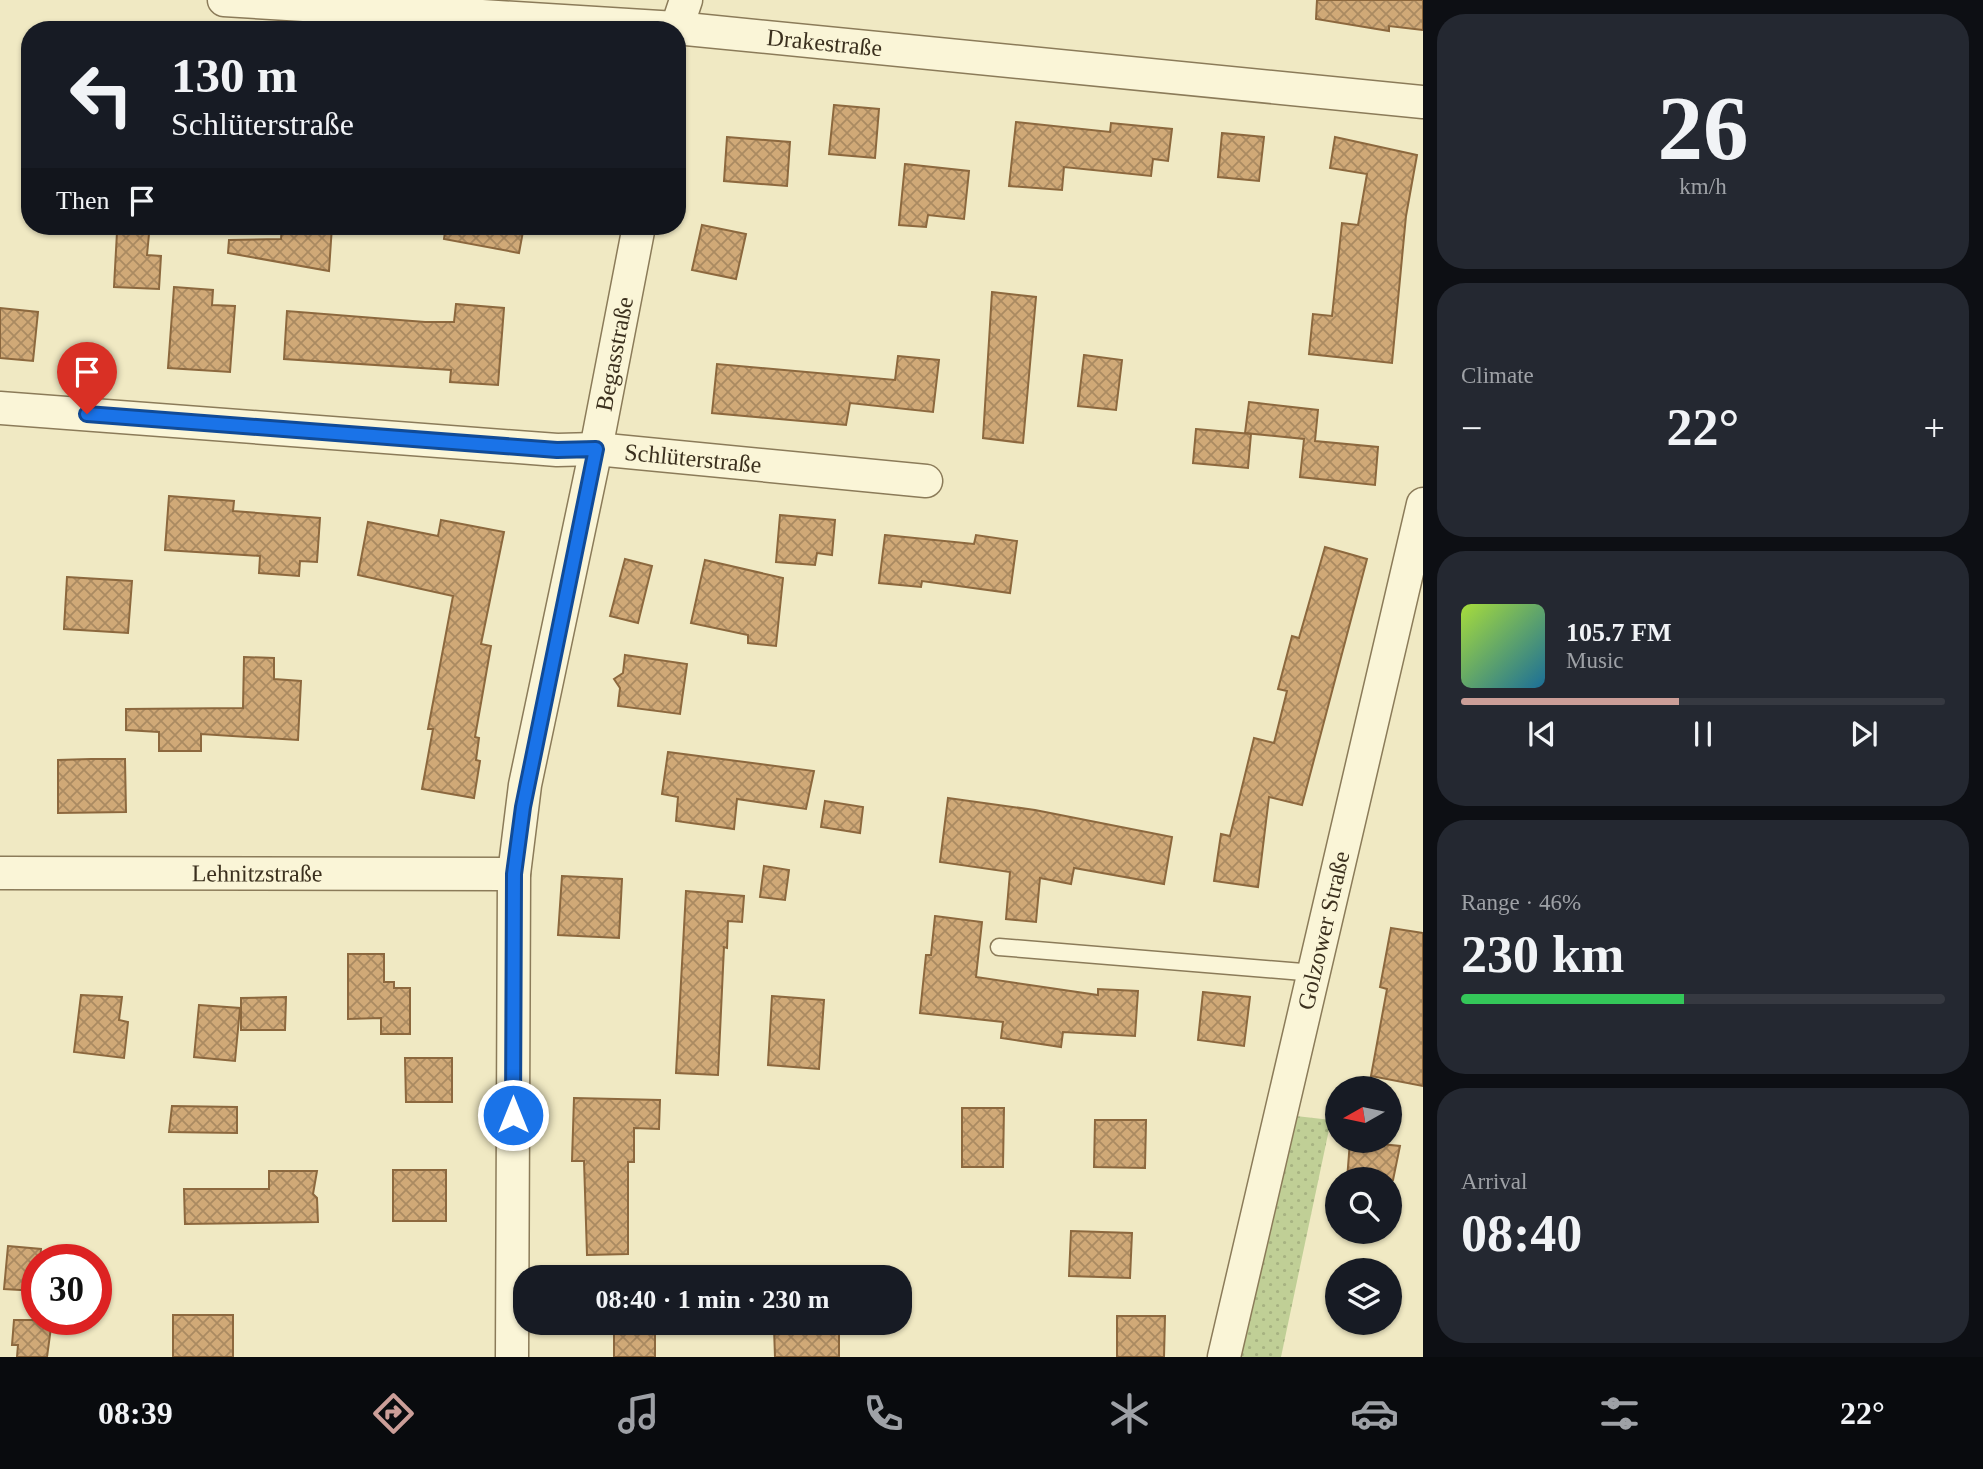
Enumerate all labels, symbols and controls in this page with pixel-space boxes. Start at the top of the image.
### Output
street label: Drakestraße [765,24,883,61]
text: 130 m [171,48,298,103]
icon: left [56,49,147,140]
text: 26 [1658,78,1749,179]
text: Schlüterstraße [171,106,354,142]
text: km/h [1679,174,1727,199]
icon: arrive [123,182,161,220]
text: Then [56,186,109,215]
street label: Begasstraße [591,294,638,413]
pin [57,342,117,414]
icon: arrive [68,353,106,391]
text: Climate [1461,363,1534,388]
text: 22° [1667,399,1739,456]
text: − [1461,407,1482,449]
text: + [1924,407,1945,449]
street label: Schlüterstraße [623,439,763,478]
text: 105.7 FM [1566,618,1671,647]
text: Music [1566,648,1624,673]
icon: previous [1523,715,1561,753]
icon: pause [1684,715,1722,753]
icon: next [1845,715,1883,753]
street label: Golzower Straße [1292,849,1355,1012]
street label: Lehnitzstraße [192,860,322,887]
text: Range · 46% [1461,890,1581,915]
text: 230 km [1461,926,1624,983]
north arrow [1325,1076,1402,1153]
map controls [1325,1076,1402,1335]
position arrow [476,1078,550,1152]
button: search [1325,1167,1402,1244]
text: Arrival [1461,1169,1527,1194]
text: 08:40 [1461,1205,1582,1262]
speed limit sign: 30 [21,1244,112,1335]
button: layers [1325,1258,1402,1335]
text: 08:40 · 1 min · 230 m [596,1285,830,1314]
icon: directions [369,1389,418,1438]
icon: music [614,1389,663,1438]
icon: phone [859,1389,908,1438]
icon: climate [1105,1389,1154,1438]
icon: car [1350,1389,1399,1438]
icon: filters [1595,1389,1644,1438]
text: 08:39 [98,1395,173,1431]
text: 22° [1840,1395,1885,1431]

